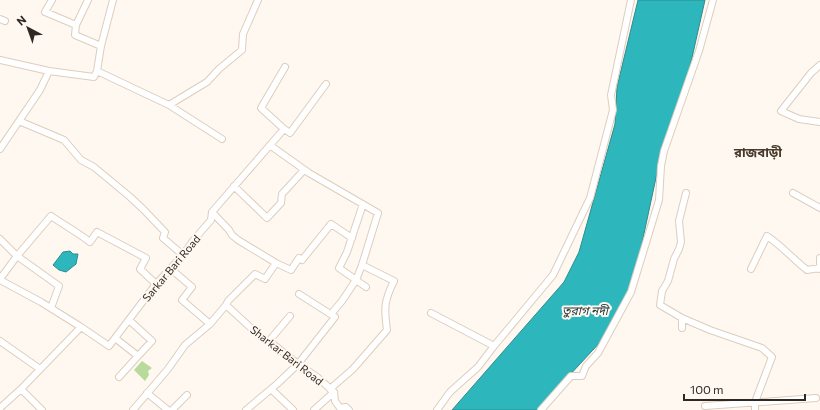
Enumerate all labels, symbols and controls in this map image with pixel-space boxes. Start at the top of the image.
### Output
north arrow [8,8,48,48]
text: N [14,12,28,28]
district label: রাজবাড়ী [733,144,782,160]
street label: Sarkar Bari Road [139,232,203,304]
water label: তুরাগ নদী [562,303,611,318]
street label: Sharkar Bari Road [248,322,326,388]
scale bar [684,376,805,402]
text: 100 m [690,382,724,396]

